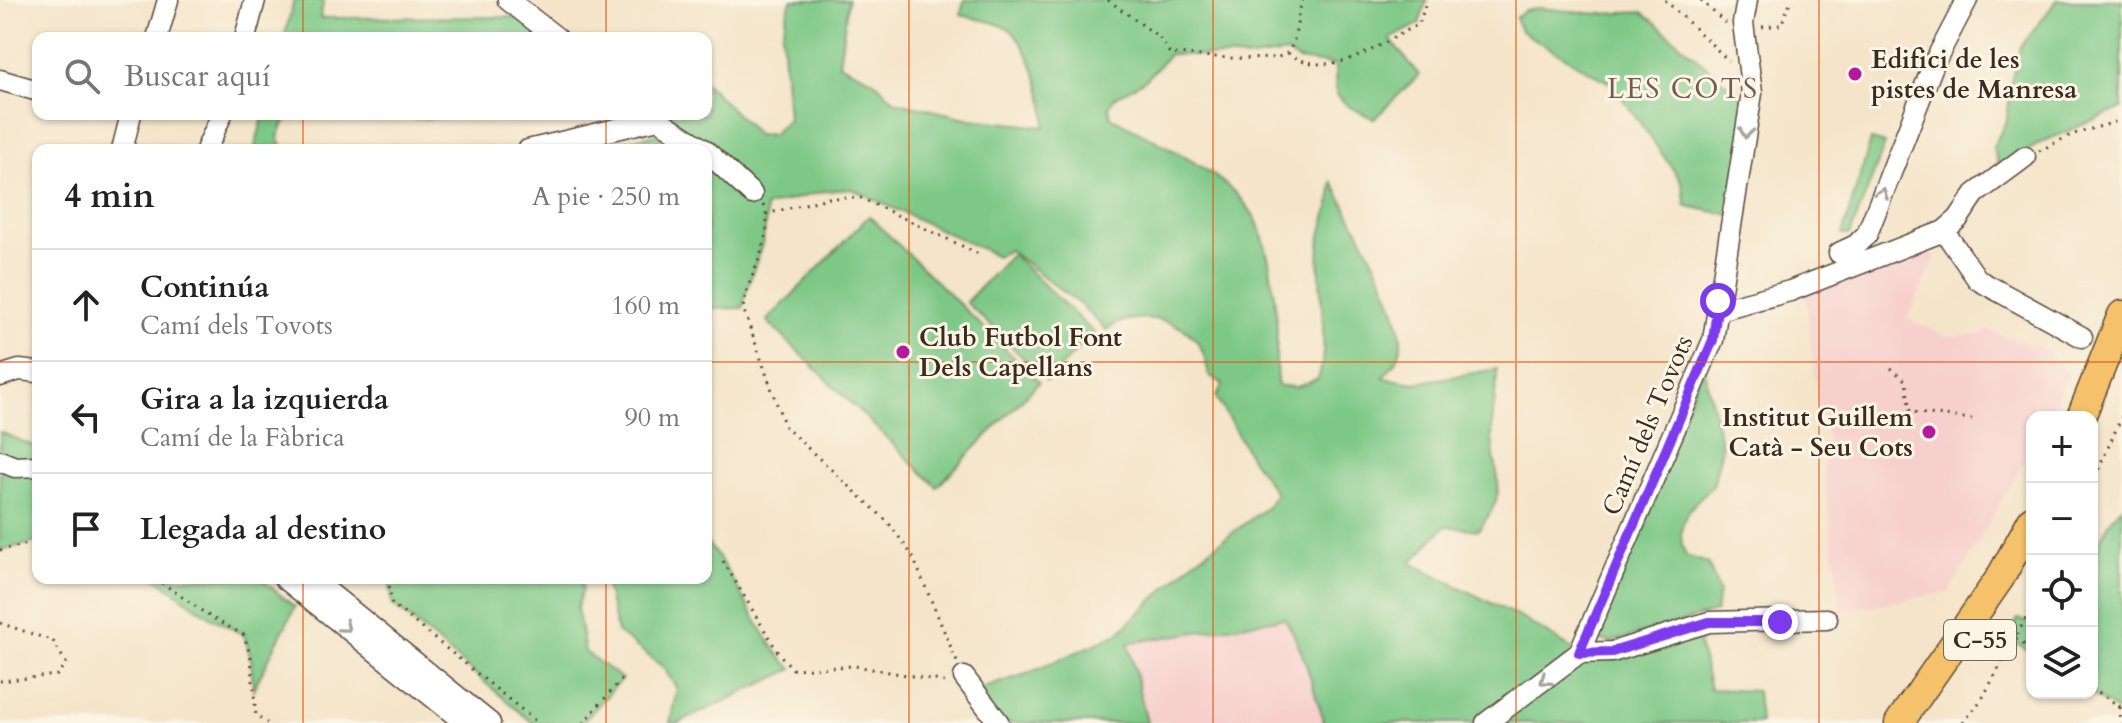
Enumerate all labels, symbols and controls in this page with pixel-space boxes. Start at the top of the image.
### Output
search box [32,32,712,120]
place label: Edifici de les pistes de Manresa [1871,42,2077,107]
icon: search [60,54,104,98]
text: Buscar aquí [124,56,270,97]
marker: Edifici de les pistes de Manresa [1846,65,1864,83]
district label: LES COTS [1607,70,1759,108]
one-way arrow [1738,126,1755,140]
text: 4 min [64,173,155,219]
text: A pie · 250 m [532,179,680,214]
one-way arrow [1872,187,1889,201]
text: Continúa [140,267,270,308]
icon: ahead [64,283,108,327]
route start [1700,283,1736,319]
text: 160 m [611,288,680,323]
text: Camí dels Tovots [140,308,333,343]
place label: Club Futbol Font Dels Capellans [919,320,1122,385]
street label: Camí dels Tovots [1594,330,1701,521]
marker: Club Futbol Font Dels Capellans [894,343,912,361]
text: Gira a la izquierda [140,379,389,420]
icon: left [64,395,108,439]
text: 90 m [624,400,680,435]
place label: Institut Guillem Catà - Seu Cots [1722,400,1913,465]
map controls [2026,411,2098,699]
button: + [2026,411,2098,483]
text: Camí de la Fàbrica [140,420,345,455]
marker: Institut Guillem Catà - Seu Cots [1920,423,1938,441]
button: − [2026,483,2098,555]
icon: arrive [64,507,108,551]
text: Llegada al destino [140,509,386,550]
button: locate [2026,555,2098,627]
route end [1762,604,1798,640]
one-way arrow [335,617,350,631]
road number: C-55 [1944,620,2016,660]
button: layers [2026,627,2098,699]
one-way arrow [1539,670,1554,684]

